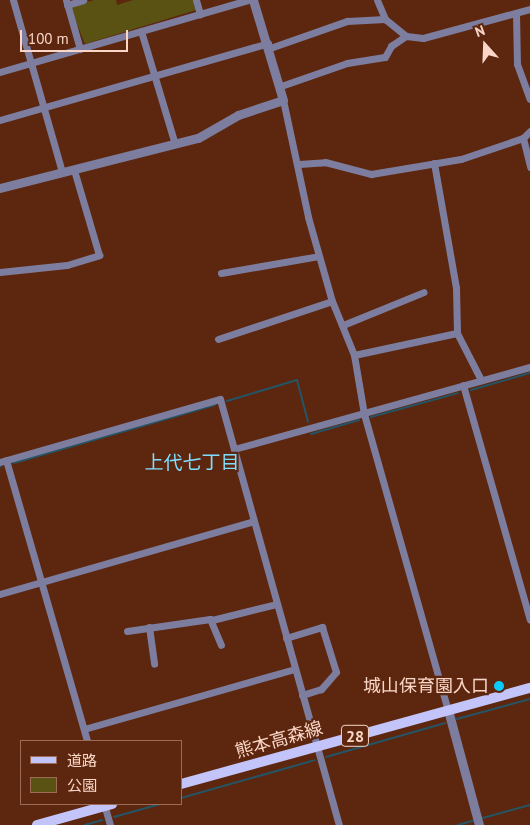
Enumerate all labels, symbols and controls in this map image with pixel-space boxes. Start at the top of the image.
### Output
scale bar [22,20,130,52]
north arrow [460,20,510,70]
text: N [472,21,487,41]
text: 100 m [28,29,69,48]
district label: 上代七丁目 [145,452,239,474]
place label: 城山保育園入口 [363,675,489,697]
marker: 城山保育園入口 [493,680,505,692]
street label: 熊本高森線 [233,717,325,763]
road number: 28 [340,722,370,749]
legend [20,740,182,805]
text: 道路 [67,751,97,770]
text: 公園 [67,776,97,795]

